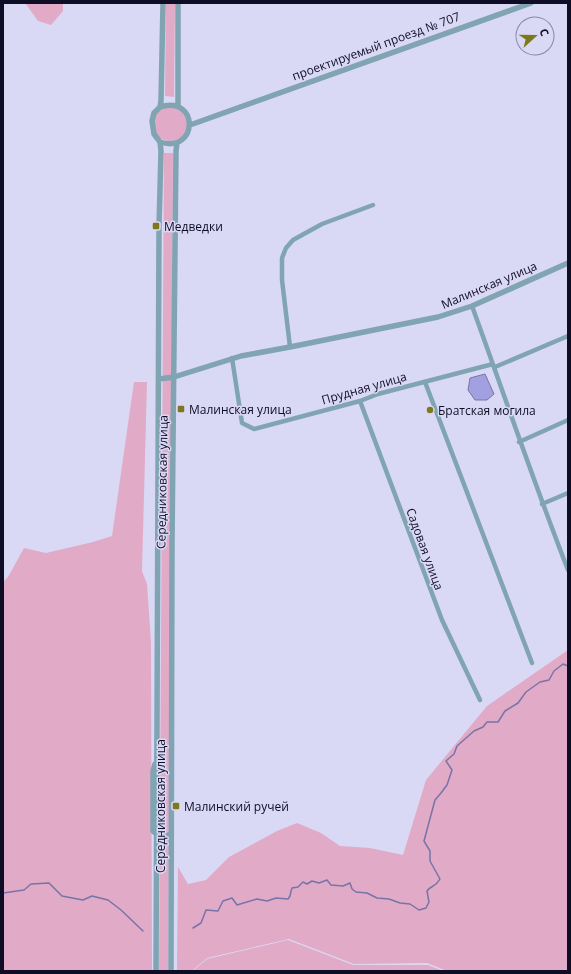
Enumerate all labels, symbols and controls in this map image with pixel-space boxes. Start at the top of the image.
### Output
street label: проектируемый проезд № 707 [290,8,462,84]
north arrow [515,16,555,56]
text: С [537,26,553,38]
place label: Медведки [164,218,223,235]
marker: Медведки [151,221,161,231]
street label: Малинская улица [438,257,540,313]
street label: Прудная улица [320,368,408,408]
place label: Малинская улица [189,401,292,418]
place label: Братская могила [438,402,536,419]
marker: Малинская улица [176,404,186,414]
marker: Братская могила [425,405,435,415]
street label: Середниковская улица [152,415,172,549]
street label: Садовая улица [402,506,448,592]
street label: Середниковская улица [152,739,169,873]
place label: Малинский ручей [184,798,289,815]
marker: Малинский ручей [171,801,181,811]

